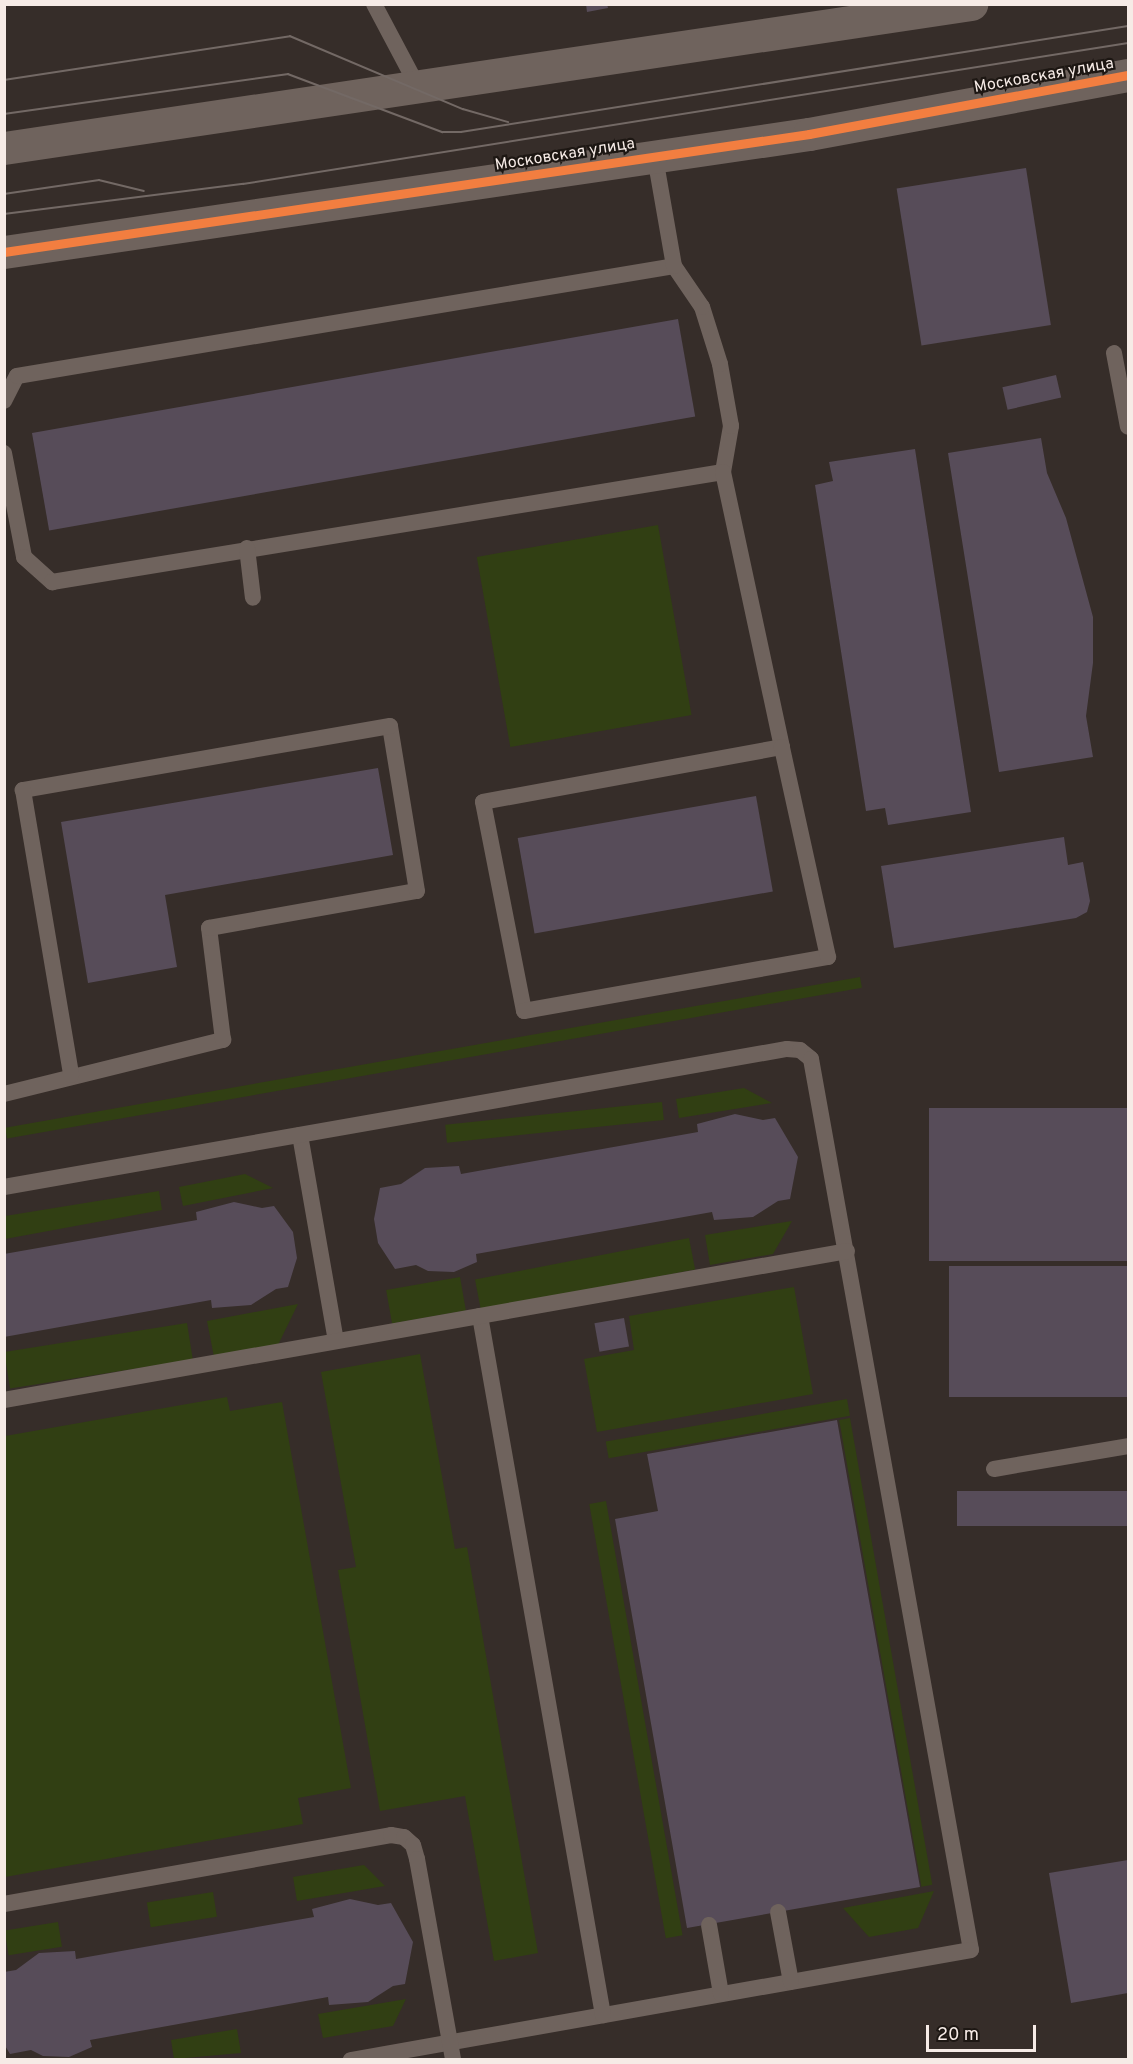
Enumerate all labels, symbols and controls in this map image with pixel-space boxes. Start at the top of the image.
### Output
street label: Московская улица [973,54,1115,98]
street label: Московская улица [494,134,636,176]
scale bar [929,2013,1038,2051]
text: 20 m [937,2024,979,2047]

